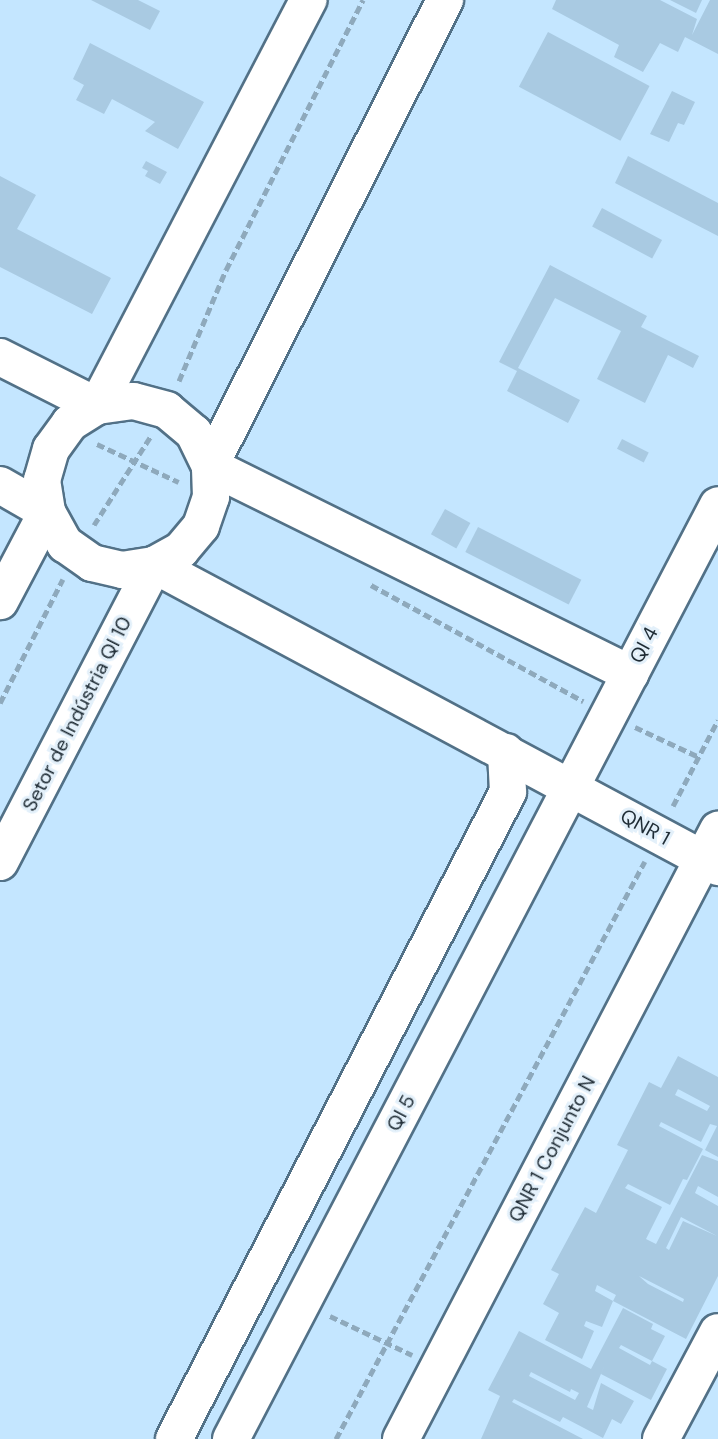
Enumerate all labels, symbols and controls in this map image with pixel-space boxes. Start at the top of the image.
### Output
street label: Setor de Indústria QI 10 [17,613,137,815]
street label: QI 4 [625,623,663,667]
street label: QNR 1 [616,804,674,850]
street label: QNR 1 Conjunto N [503,1072,601,1226]
street label: QI 5 [382,1091,420,1135]

